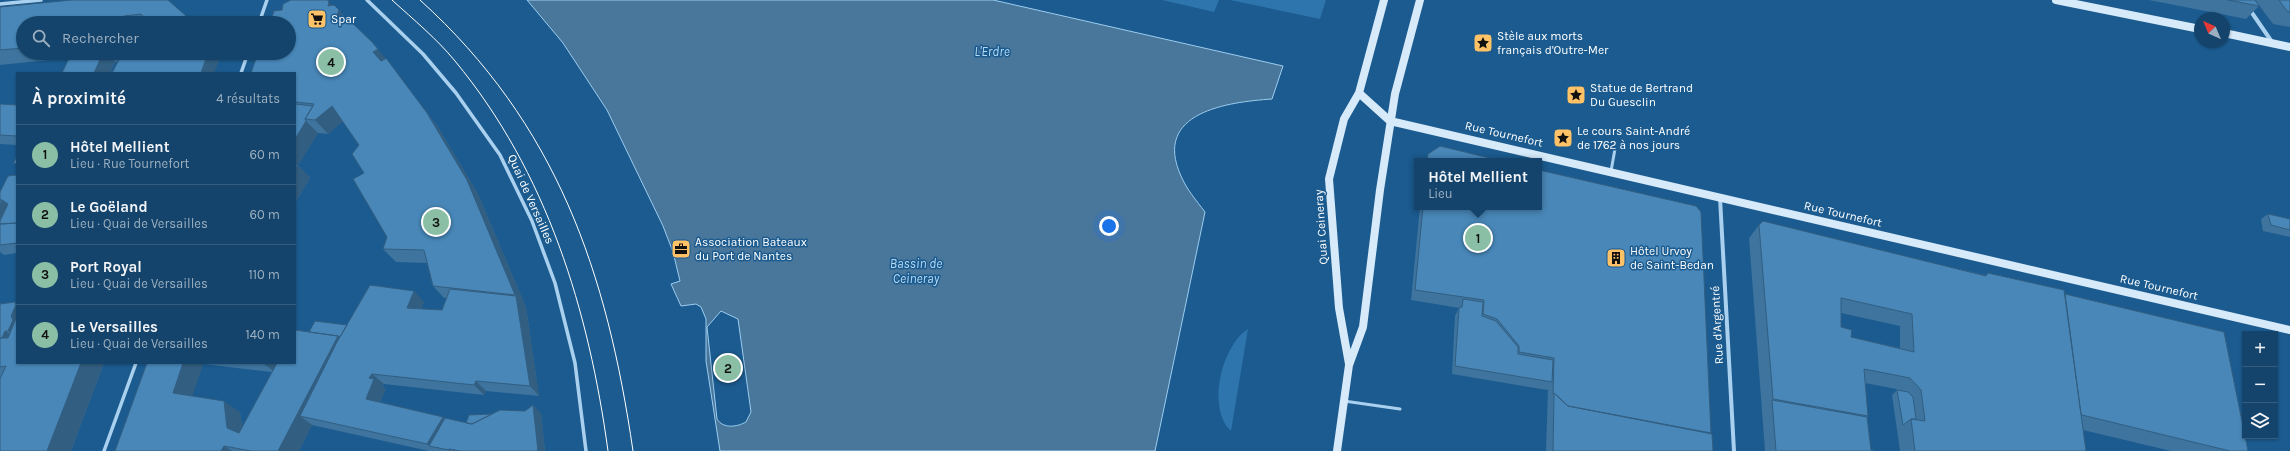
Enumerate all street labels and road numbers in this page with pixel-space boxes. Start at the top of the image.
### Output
street label: Rue Tournefort [1464,118,1545,150]
street label: Quai de Versailles [505,152,557,246]
street label: Quai Ceineray [1311,189,1331,265]
street label: Rue Tournefort [1803,198,1884,230]
street label: Rue Tournefort [2119,271,2200,303]
street label: Rue d'Argentré [1708,285,1726,365]

